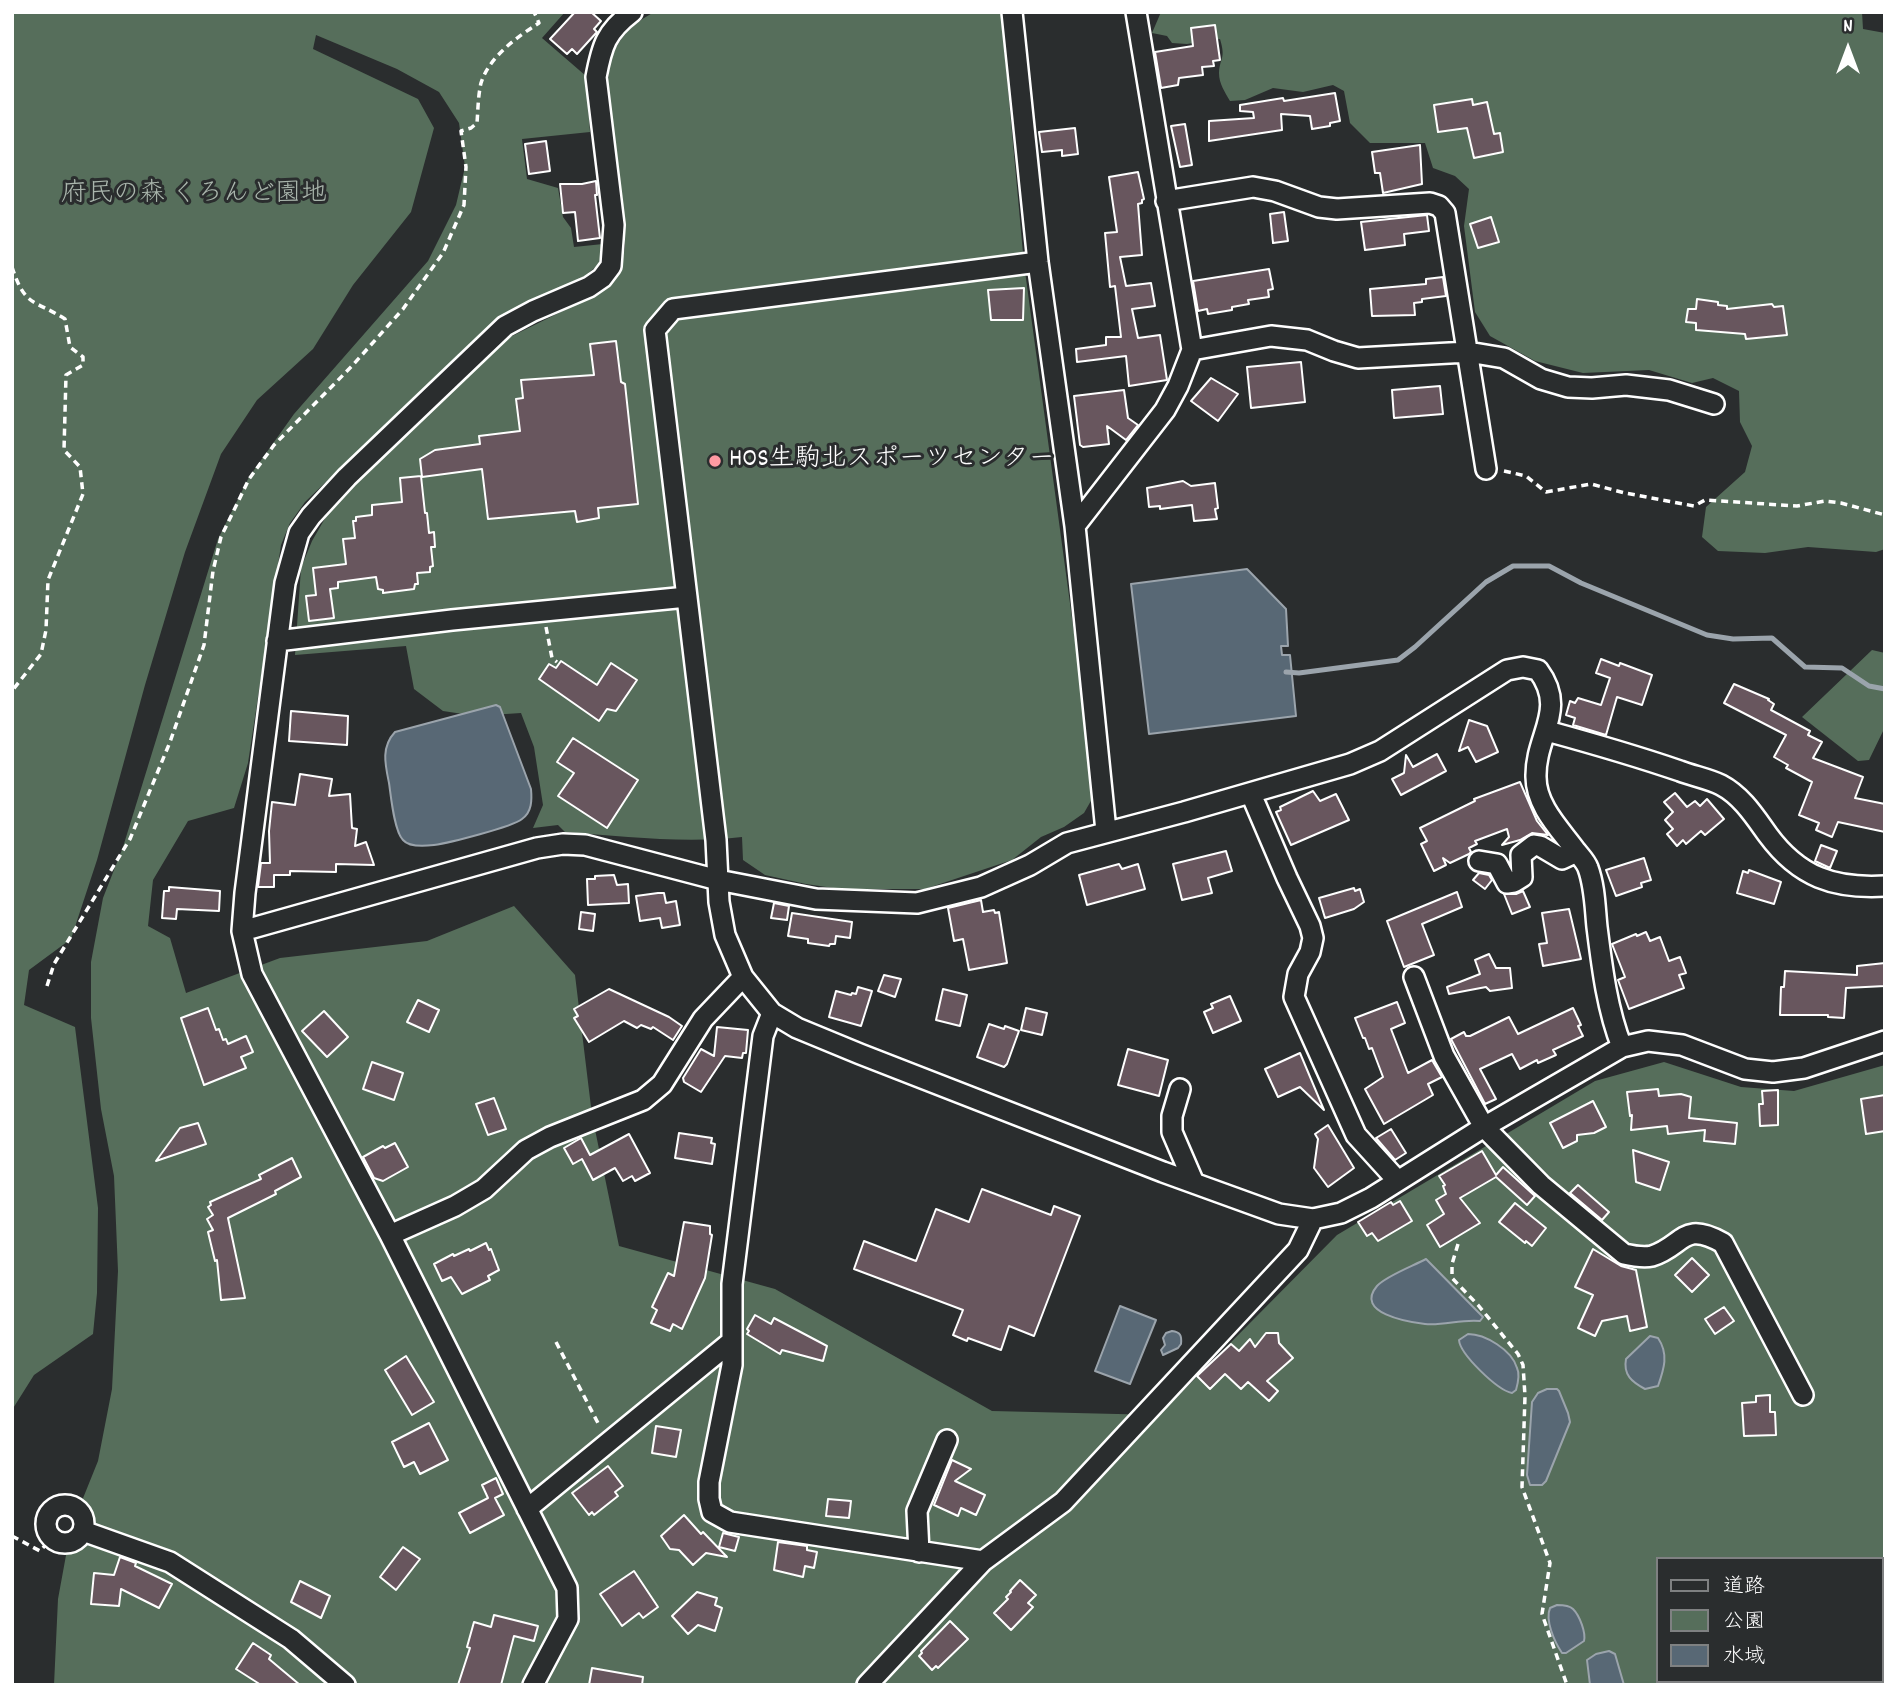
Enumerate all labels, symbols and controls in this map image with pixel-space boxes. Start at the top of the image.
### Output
north arrow [1813,14,1883,84]
text: N [1843,14,1853,41]
park label: 府民の森 くろんど園地 [61,180,327,212]
place label: HOS生駒北スポーツセンター [729,445,1055,477]
marker: HOS生駒北スポーツセンター [707,453,723,469]
legend [1656,1557,1883,1683]
text: 道路 [1723,1573,1765,1603]
text: 公園 [1723,1608,1765,1638]
text: 水域 [1723,1643,1765,1673]

